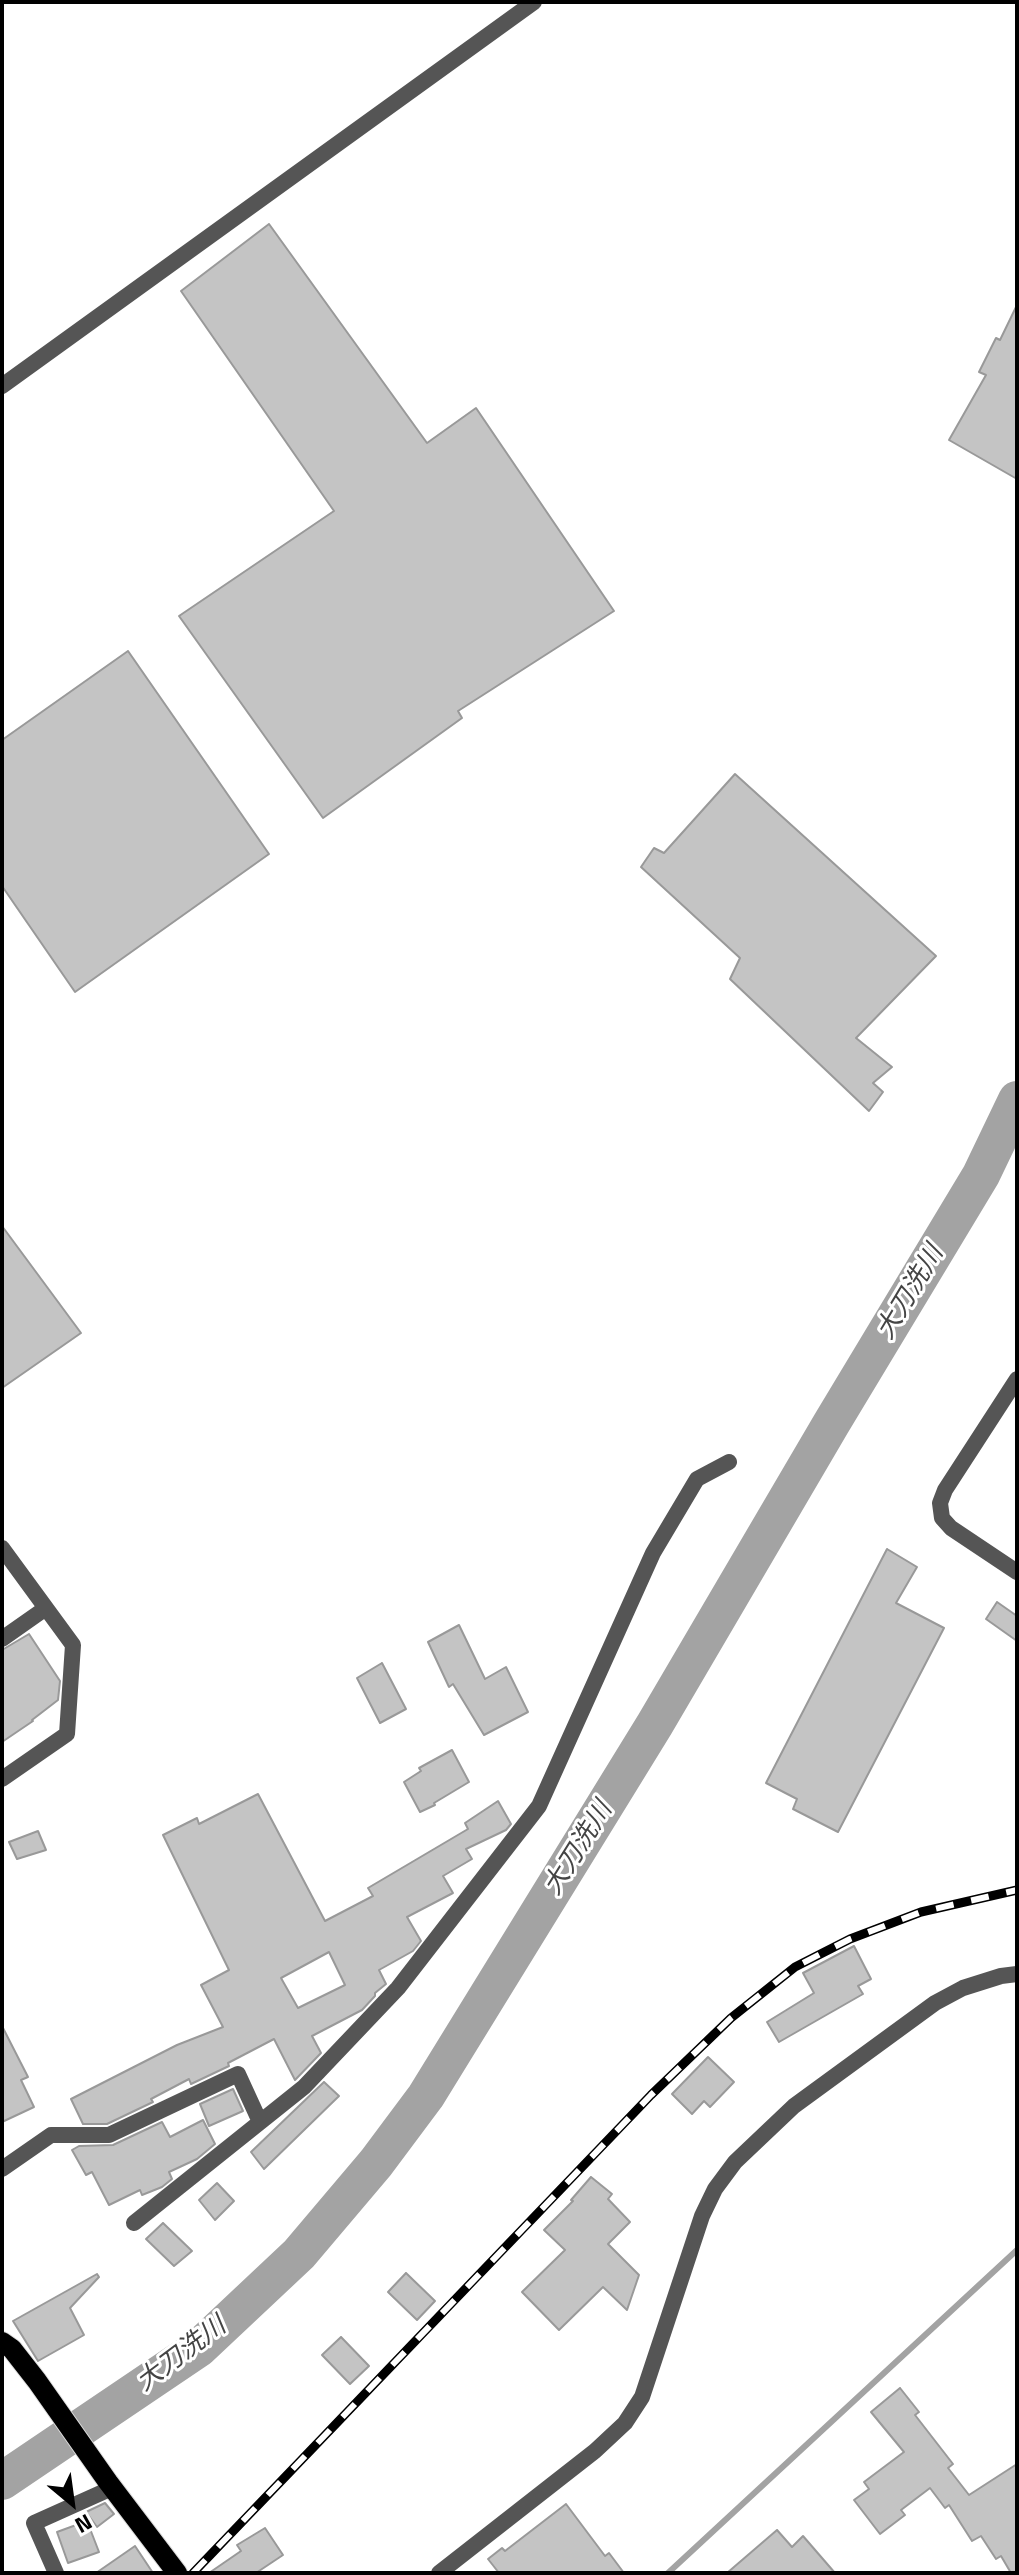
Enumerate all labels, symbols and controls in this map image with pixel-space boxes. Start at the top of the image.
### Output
water label: 大刀洗川 [871,1240,951,1346]
water label: 大刀洗川 [538,1797,620,1901]
water label: 大刀洗川 [131,2311,233,2399]
north arrow [32,2463,112,2543]
text: N [69,2505,99,2543]

